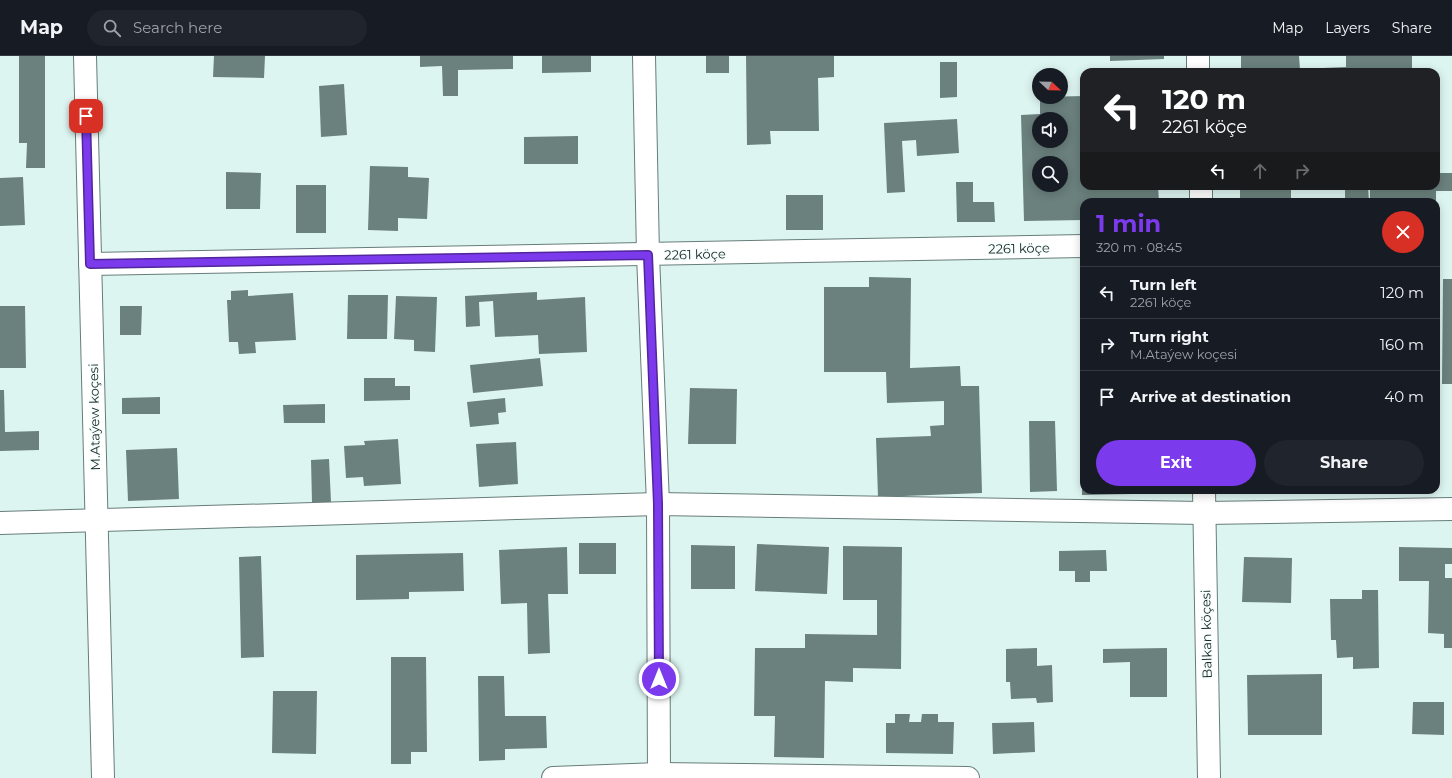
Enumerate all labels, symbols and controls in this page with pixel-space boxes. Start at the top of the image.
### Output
search box [87,10,367,46]
text: Map [20,16,63,39]
icon: search [101,17,123,39]
text: Search here [133,18,222,37]
text: Map [1272,19,1303,37]
text: Layers [1325,19,1370,37]
text: Share [1392,19,1432,37]
north arrow [1032,68,1068,104]
map controls [1032,68,1068,192]
text: 120 m [1162,82,1246,116]
icon: left [1096,84,1148,136]
pin [69,99,103,133]
icon: arrive [75,105,97,127]
button: sound [1032,112,1068,148]
text: 2261 köçe [1162,116,1247,138]
button: search [1032,156,1068,192]
icon: left [1207,160,1229,182]
icon: ahead [1249,160,1271,182]
icon: right [1291,160,1313,182]
text: 1 min [1096,209,1161,238]
button: close [1382,211,1424,253]
street label: 2261 köçe [988,239,1050,257]
text: 320 m · 08:45 [1096,239,1182,255]
street label: 2261 köçe [664,245,726,263]
text: Turn left [1130,275,1197,294]
icon: left [1096,282,1118,304]
text: 120 m [1380,283,1424,302]
text: 2261 köçe [1130,294,1191,310]
text: Turn right [1130,327,1209,346]
icon: right [1096,334,1118,356]
text: 160 m [1380,335,1424,354]
text: M.Ataýew koçesi [1130,346,1237,362]
street label: M.Ataýew koçesi [85,363,103,471]
icon: arrive [1096,386,1118,408]
text: Arrive at destination [1130,387,1291,406]
text: 40 m [1384,387,1424,406]
button: Exit [1096,440,1256,486]
button: Share [1264,440,1424,486]
street label: Balkan köçesi [1197,589,1215,679]
position arrow [638,658,680,700]

